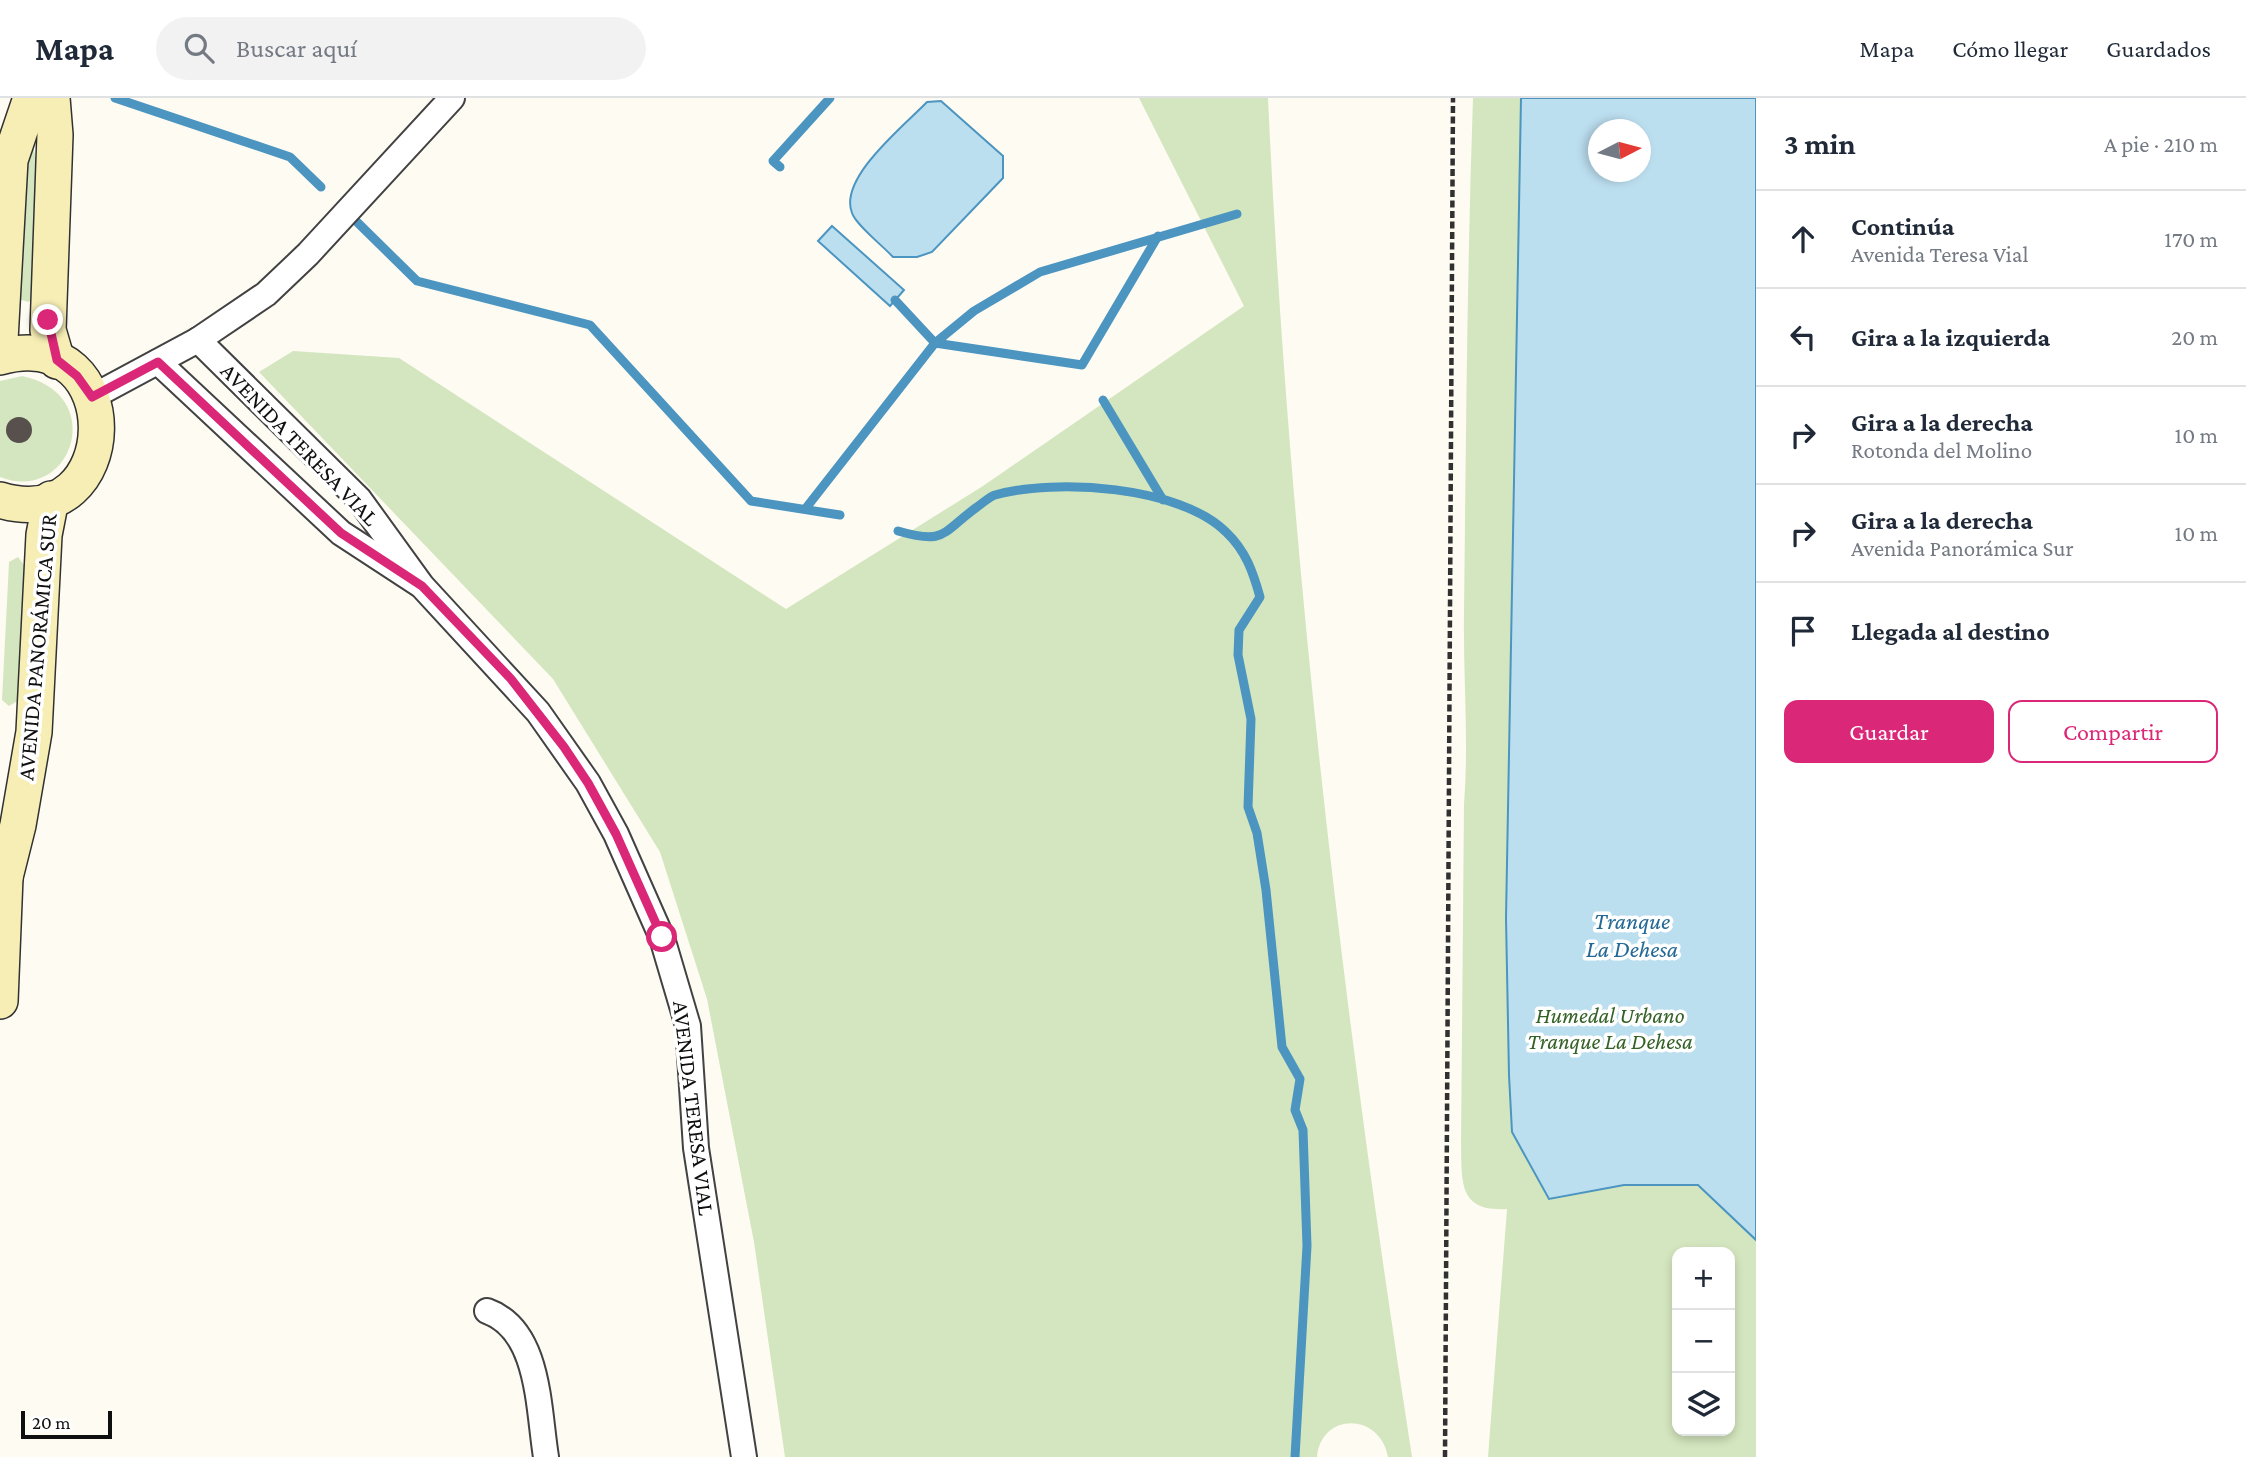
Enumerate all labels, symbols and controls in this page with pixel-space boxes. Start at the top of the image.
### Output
search box [156,17,646,80]
icon: search [180,29,218,67]
text: Mapa [35,30,114,67]
text: Buscar aquí [236,34,357,63]
text: Mapa [1860,35,1914,62]
text: Cómo llegar [1952,35,2068,62]
text: Guardados [2106,35,2211,62]
north arrow [1588,119,1651,182]
text: 3 min [1784,127,1856,160]
text: A pie · 210 m [2104,131,2218,157]
text: Continúa [1851,212,1954,241]
icon: ahead [1784,220,1822,258]
text: 170 m [2164,226,2218,252]
text: Avenida Teresa Vial [1851,241,2029,267]
route end [32,304,63,335]
icon: left [1784,318,1822,356]
text: Gira a la izquierda [1851,323,2050,352]
text: 20 m [2171,324,2218,350]
street label: AVENIDA TERESA VIAL [216,357,385,531]
text: Gira a la derecha [1851,408,2033,437]
icon: right [1784,416,1822,454]
text: 10 m [2175,422,2218,448]
text: Rotonda del Molino [1851,437,2032,463]
text: Gira a la derecha [1851,506,2033,535]
street label: AVENIDA PANORÁMICA SUR [12,512,62,781]
icon: right [1784,514,1822,552]
text: 10 m [2175,520,2218,546]
text: Avenida Panorámica Sur [1851,535,2074,561]
icon: arrive [1784,612,1822,650]
text: Llegada al destino [1851,617,2050,646]
button: Guardar [1784,700,1994,763]
button: Compartir [2008,700,2218,763]
water label: Tranque La Dehesa [1586,907,1678,962]
route start [646,921,677,952]
street label: AVENIDA TERESA VIAL [668,999,720,1217]
park label: Humedal Urbano Tranque La Dehesa [1527,1002,1693,1054]
map controls [1672,1247,1735,1436]
button: + [1672,1247,1735,1310]
button: − [1672,1310,1735,1373]
button: layers [1672,1373,1735,1436]
scale bar [21,1408,112,1440]
text: 20 m [32,1412,71,1433]

